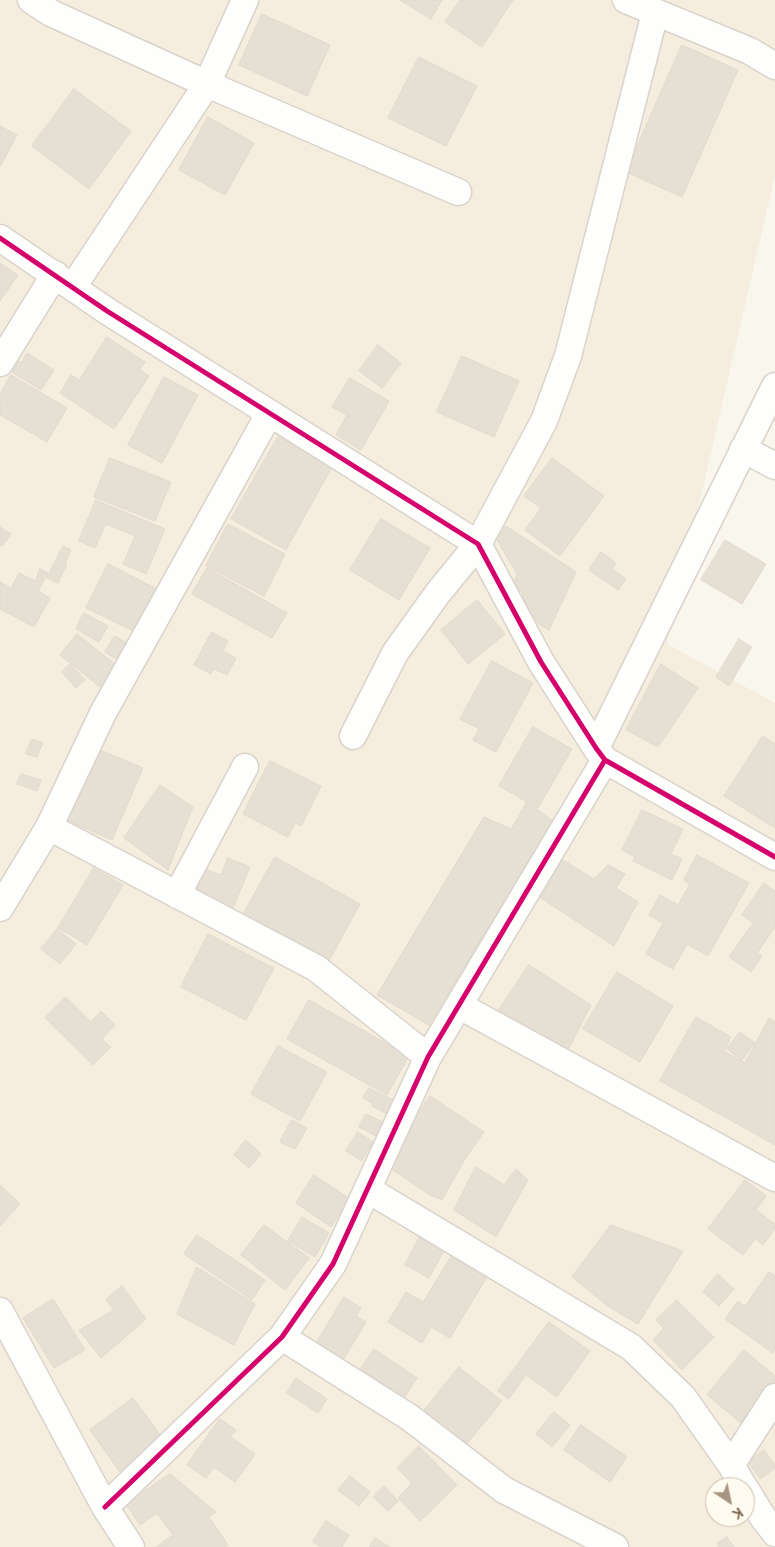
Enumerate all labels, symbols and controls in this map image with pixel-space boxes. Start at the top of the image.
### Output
north arrow [705,1477,755,1527]
text: K [729,1504,746,1523]

